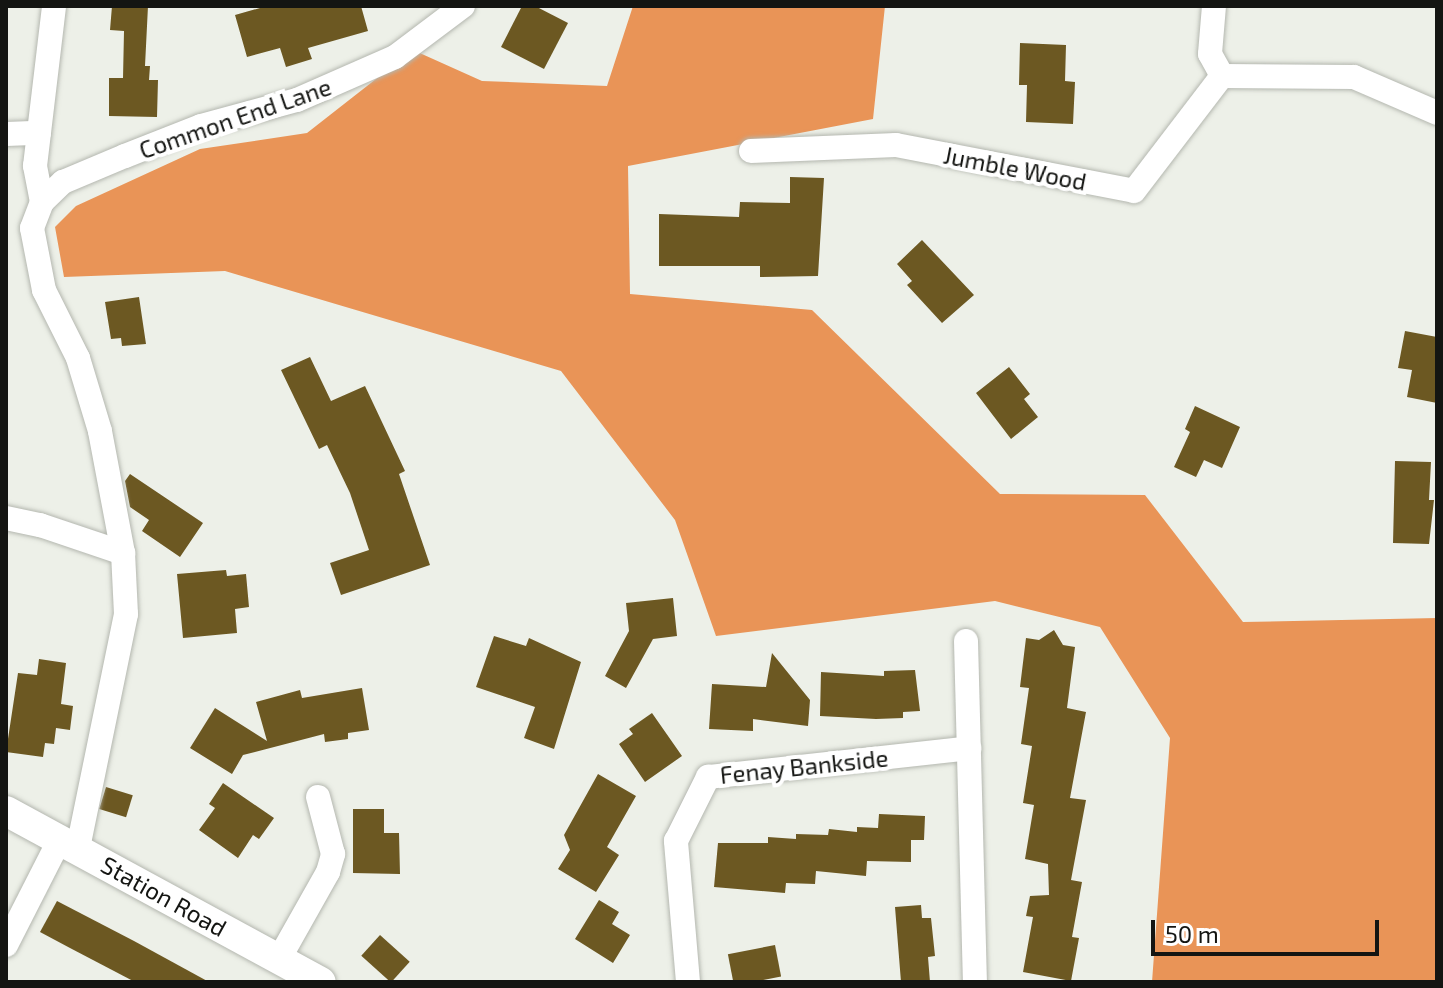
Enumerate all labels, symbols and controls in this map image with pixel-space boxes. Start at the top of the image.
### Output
street label: Common End Lane [135,72,335,164]
street label: Jumble Wood [941,140,1089,196]
street label: Fenay Bankside [718,743,890,789]
street label: Station Road [96,850,232,942]
scale bar [1155,904,1383,954]
text: 50 m [1165,919,1219,948]

